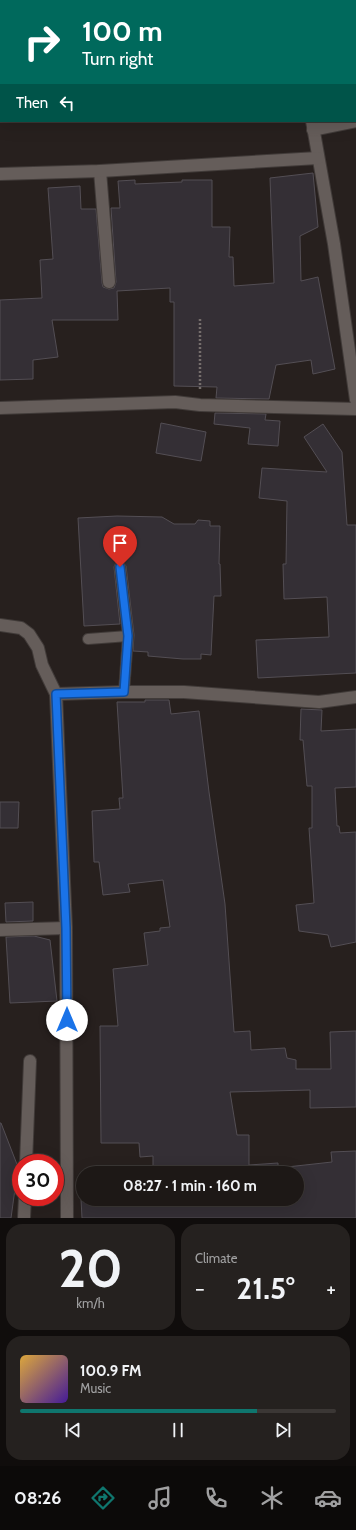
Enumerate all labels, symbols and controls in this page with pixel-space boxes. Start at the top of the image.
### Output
text: 100 m [82,14,163,48]
icon: right [16,16,68,68]
text: Turn right [82,48,153,70]
icon: left [56,92,78,114]
text: Then [16,94,48,112]
pin [103,526,137,567]
icon: arrive [109,532,131,554]
position arrow [46,999,88,1041]
speed limit sign: 30 [12,1154,64,1206]
text: 08:27 · 1 min · 160 m [123,1177,257,1195]
text: 20 [58,1237,123,1300]
text: Climate [195,1250,237,1266]
text: 21.5° [236,1270,295,1307]
text: − [195,1275,205,1302]
text: + [326,1275,336,1302]
text: km/h [76,1295,105,1311]
text: 100.9 FM [80,1362,142,1380]
text: Music [80,1380,111,1396]
icon: previous [62,1419,84,1441]
icon: pause [167,1419,189,1441]
icon: next [272,1419,294,1441]
icon: directions [89,1484,117,1512]
icon: music [146,1484,174,1512]
icon: phone [202,1484,230,1512]
icon: climate [258,1484,286,1512]
icon: car [314,1484,342,1512]
text: 08:26 [14,1487,61,1509]

